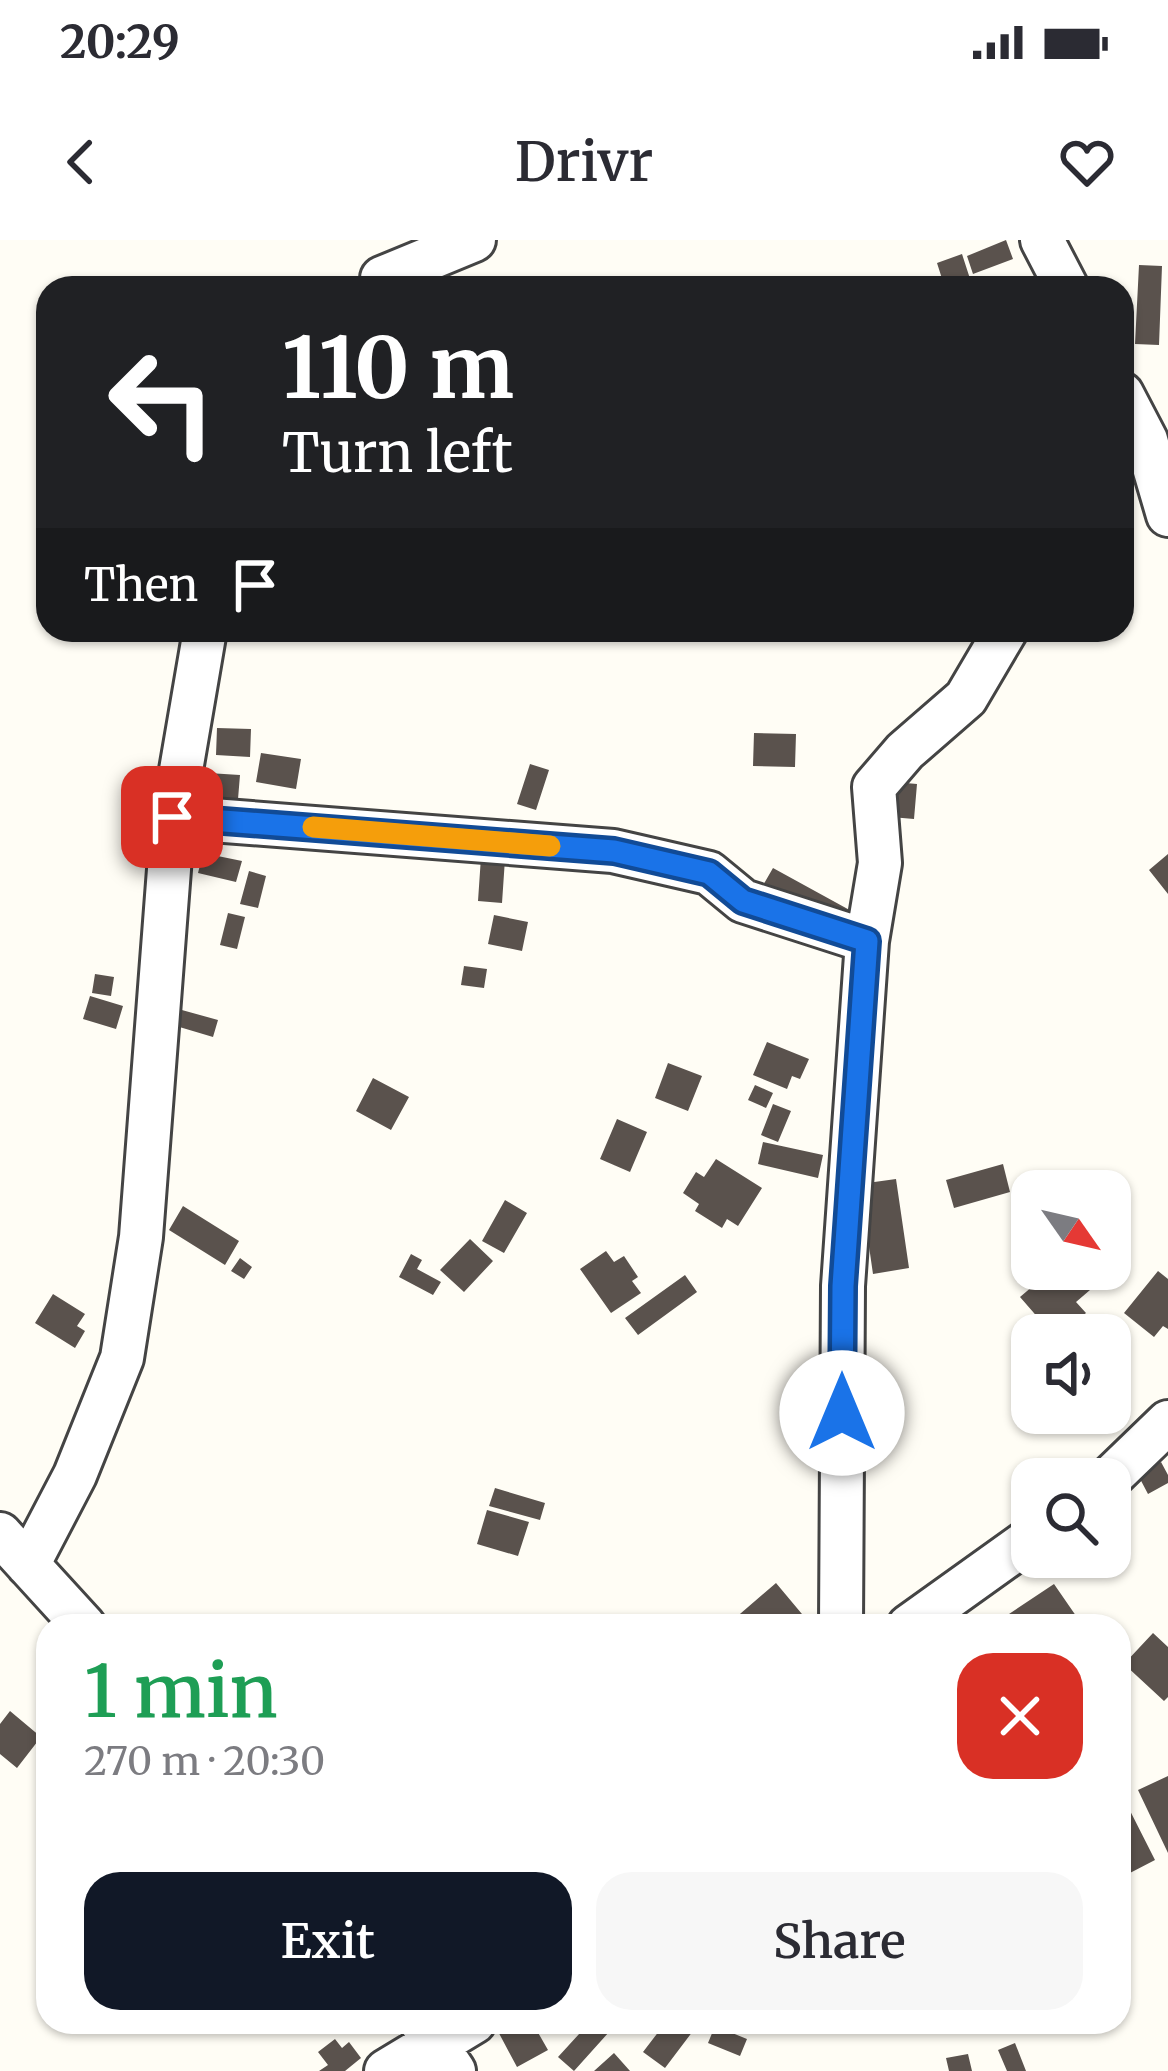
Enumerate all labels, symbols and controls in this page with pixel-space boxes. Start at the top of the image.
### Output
text: 20:29 [60,14,180,70]
text: Drivr [515,128,653,196]
icon: back [48,129,114,195]
icon: heart [1054,129,1120,195]
text: 110 m [282,315,514,421]
icon: left [84,324,240,480]
text: Turn left [282,419,513,487]
icon: arrive [222,552,288,618]
text: Then [84,557,198,613]
pin [121,766,223,868]
icon: arrive [139,784,205,850]
north arrow [1011,1170,1131,1290]
map controls [1011,1170,1131,1578]
button: sound [1011,1314,1131,1434]
position arrow [779,1350,905,1476]
button: search [1011,1458,1131,1578]
text: 1 min [84,1646,278,1737]
button: close [957,1653,1083,1779]
text: 270 m · 20:30 [84,1737,325,1786]
button: Exit [84,1872,572,2010]
button: Share [596,1872,1083,2010]

